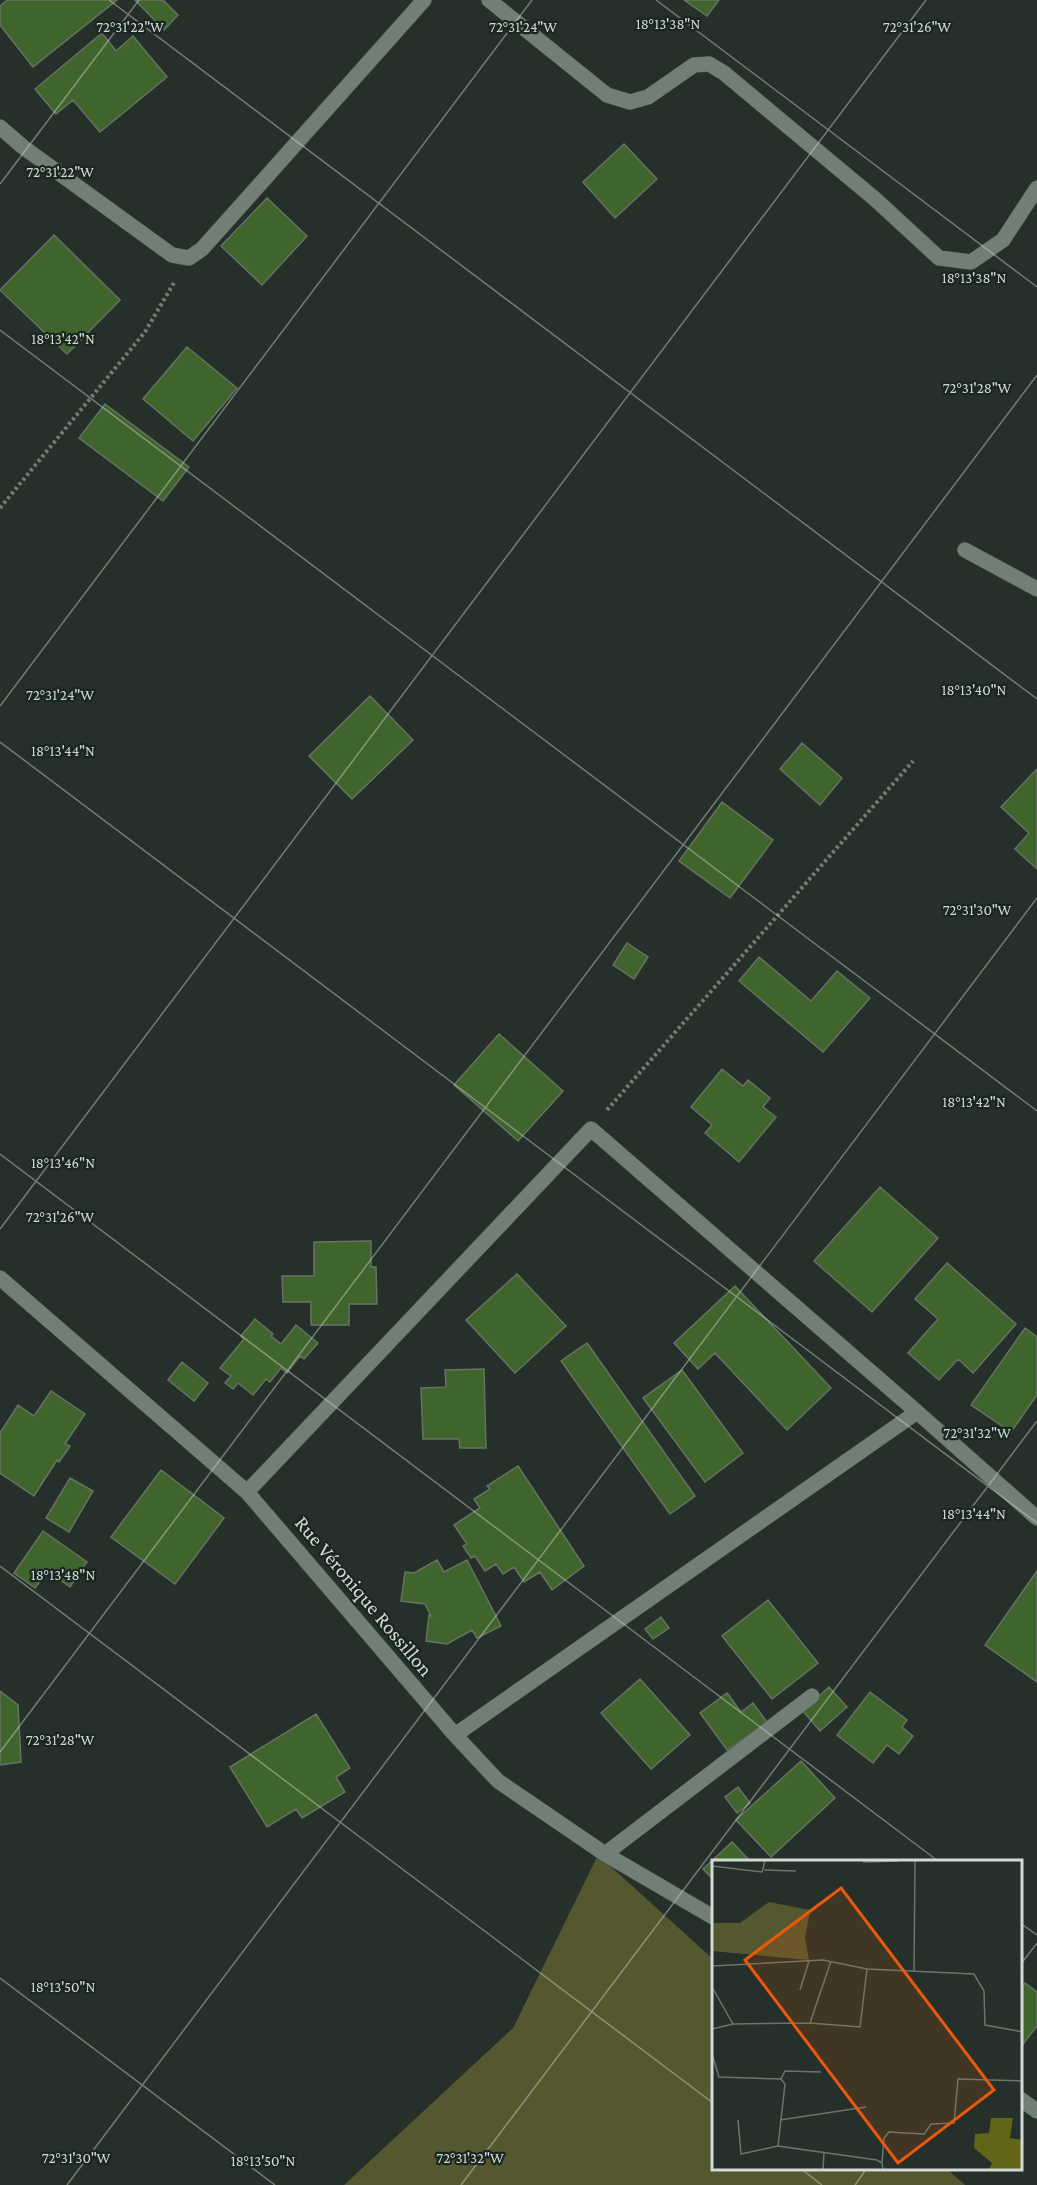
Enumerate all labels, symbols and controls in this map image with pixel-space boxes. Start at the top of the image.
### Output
text: 18°13'38"N [636,16,700,32]
text: 72°31'22"W [96,19,164,35]
text: 72°31'24"W [489,19,557,35]
text: 72°31'26"W [883,19,951,35]
text: 72°31'22"W [26,164,94,180]
text: 18°13'38"N [942,270,1006,286]
text: 18°13'42"N [31,331,95,347]
text: 72°31'28"W [943,380,1012,396]
text: 18°13'40"N [942,682,1007,698]
text: 72°31'24"W [26,687,94,703]
text: 18°13'44"N [31,743,95,759]
text: 72°31'30"W [943,902,1012,918]
text: 18°13'42"N [942,1094,1006,1110]
text: 18°13'46"N [31,1155,95,1171]
text: 72°31'26"W [26,1209,94,1225]
text: 72°31'32"W [943,1425,1011,1441]
text: 18°13'44"N [942,1506,1006,1522]
street label: Rue Véronique Rossillon [290,1511,438,1681]
text: 18°13'48"N [31,1567,95,1583]
text: 72°31'28"W [26,1732,95,1748]
inset map [712,1860,1022,2170]
text: 18°13'50"N [31,1979,95,1995]
text: 72°31'30"W [42,2150,111,2166]
text: 72°31'32"W [436,2150,504,2166]
text: 18°13'50"N [231,2153,295,2169]

